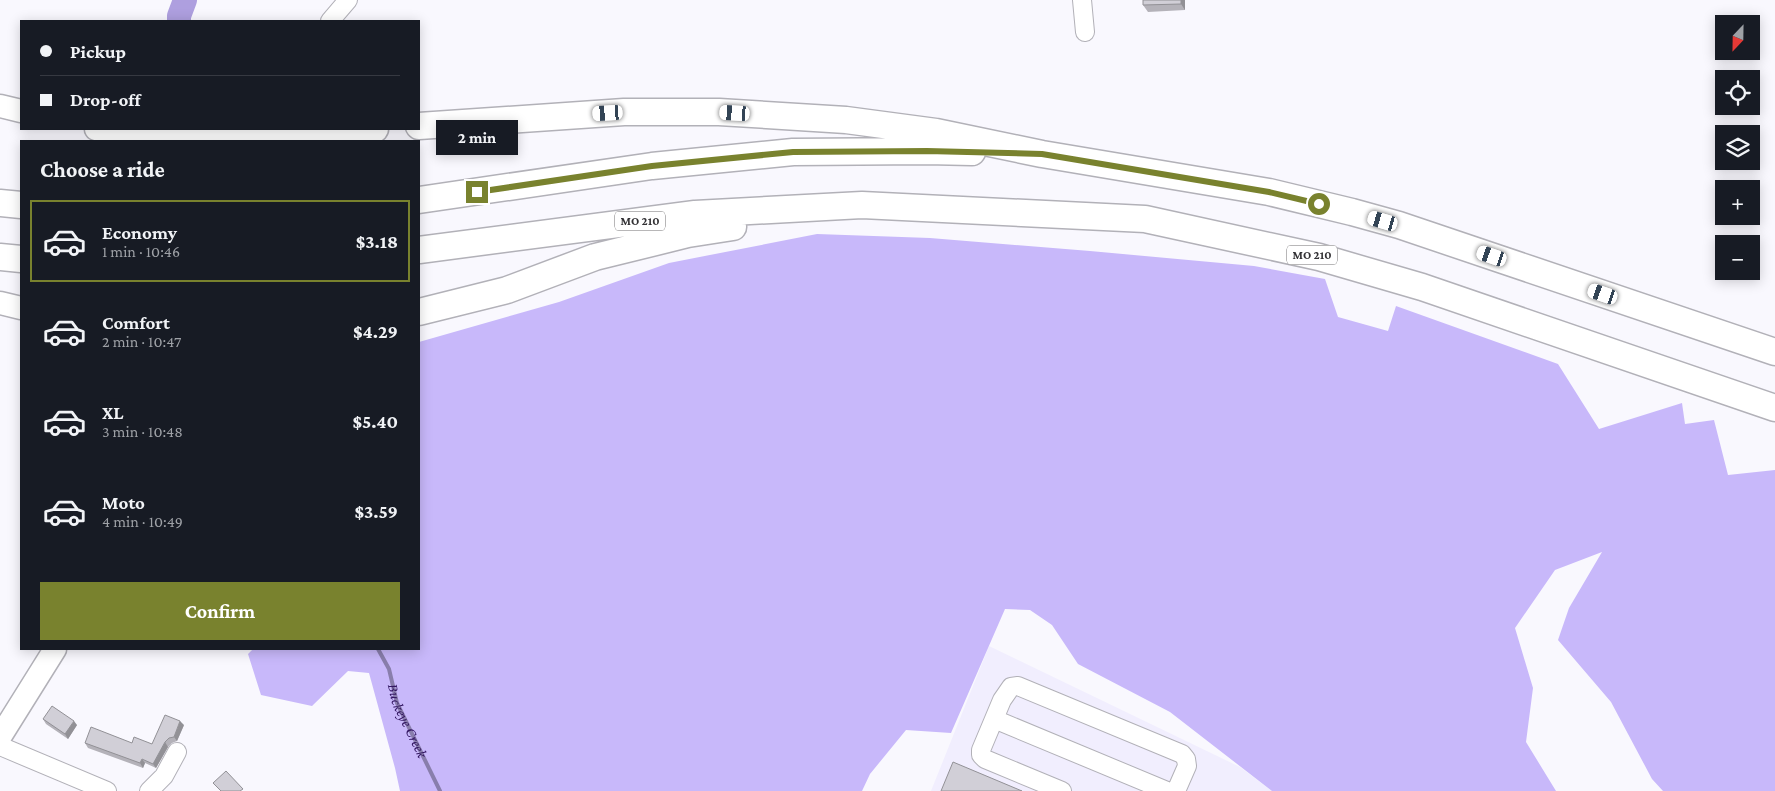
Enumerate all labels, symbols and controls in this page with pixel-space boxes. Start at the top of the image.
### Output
north arrow [1715,15,1760,60]
map controls [1715,15,1760,280]
text: Pickup [70,41,126,62]
button: locate [1715,70,1760,115]
text: Drop-off [70,89,141,110]
car [592,105,623,121]
car [719,105,750,121]
callout: 2 min [436,120,518,154]
button: layers [1715,125,1760,170]
text: 2 min [458,129,496,146]
text: Choose a ride [40,157,165,182]
button: + [1715,180,1760,225]
route end [466,181,488,203]
route start [1308,193,1330,215]
car [1366,210,1399,232]
road number: MO 210 [615,212,665,230]
icon: car [42,219,87,264]
text: Economy [102,222,177,243]
text: $3.18 [356,231,398,252]
button: − [1715,235,1760,280]
text: 1 min · 10:46 [102,243,180,260]
car [1475,244,1508,268]
road number: MO 210 [1287,246,1337,264]
car [1586,282,1619,306]
icon: car [42,309,87,354]
text: Comfort [102,312,170,333]
text: $4.29 [353,321,398,342]
text: 2 min · 10:47 [102,333,181,350]
icon: car [42,399,87,444]
text: XL [102,402,124,423]
text: $5.40 [353,411,398,432]
text: 3 min · 10:48 [102,423,183,440]
icon: car [42,489,87,534]
text: Moto [102,492,145,513]
text: $3.59 [355,501,398,522]
text: 4 min · 10:49 [102,513,183,530]
button: Confirm [40,582,400,640]
water label: Buckeye Creek [385,682,431,762]

